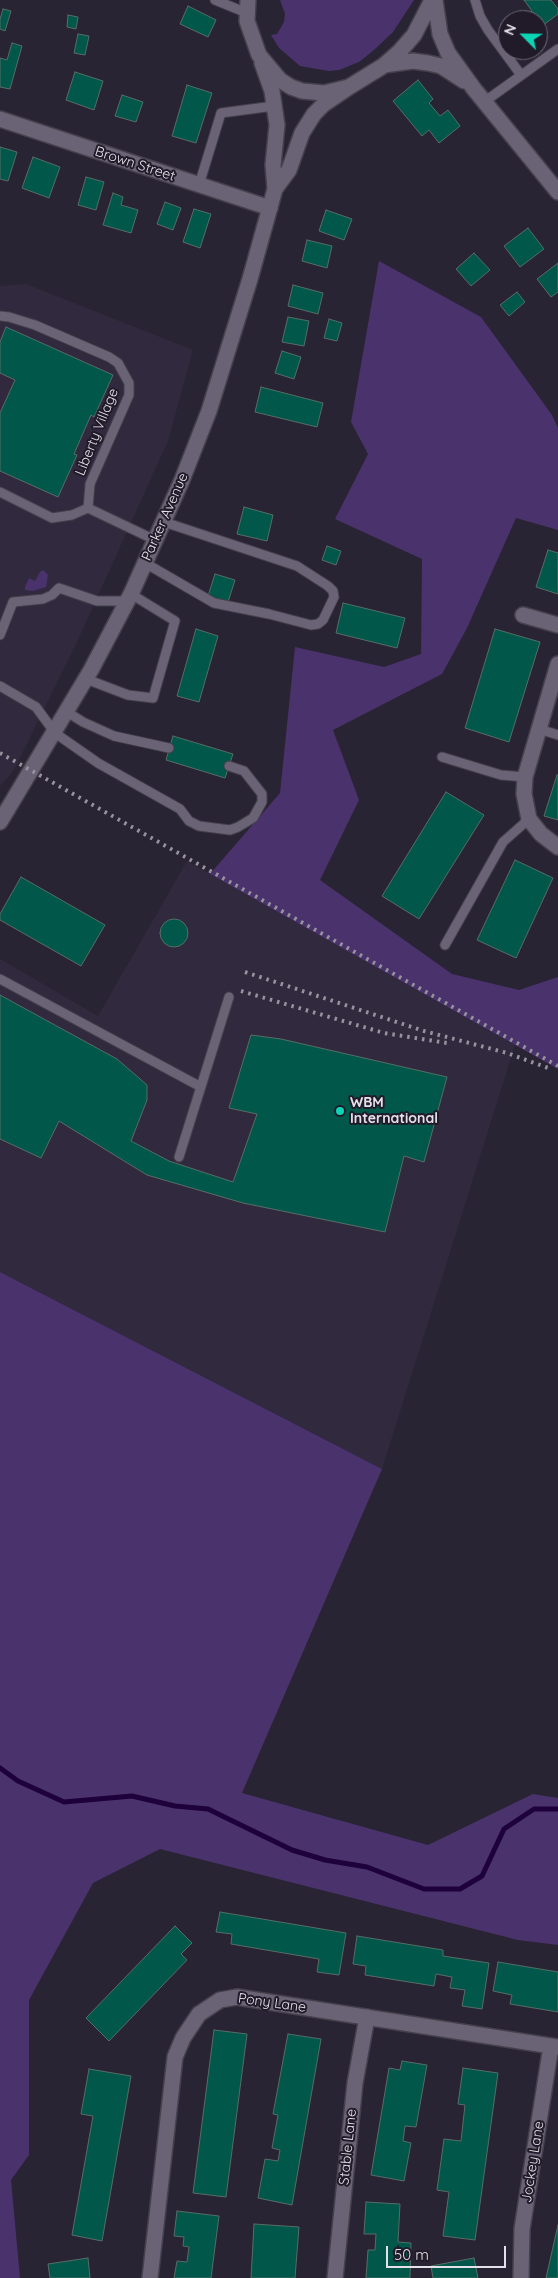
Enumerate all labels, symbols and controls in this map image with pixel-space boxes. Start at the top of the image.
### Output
north arrow [498,10,548,60]
text: N [500,21,520,38]
street label: Brown Street [93,143,177,185]
street label: Liberty Village [72,386,122,478]
street label: Parker Avenue [138,470,192,564]
place label: WBM International [350,1095,438,1128]
marker: WBM International [334,1105,346,1117]
street label: Pony Lane [237,1990,307,2016]
street label: Stable Lane [336,2108,360,2186]
street label: Jockey Lane [518,2120,548,2204]
scale bar [388,2236,508,2268]
text: 50 m [394,2245,429,2264]

